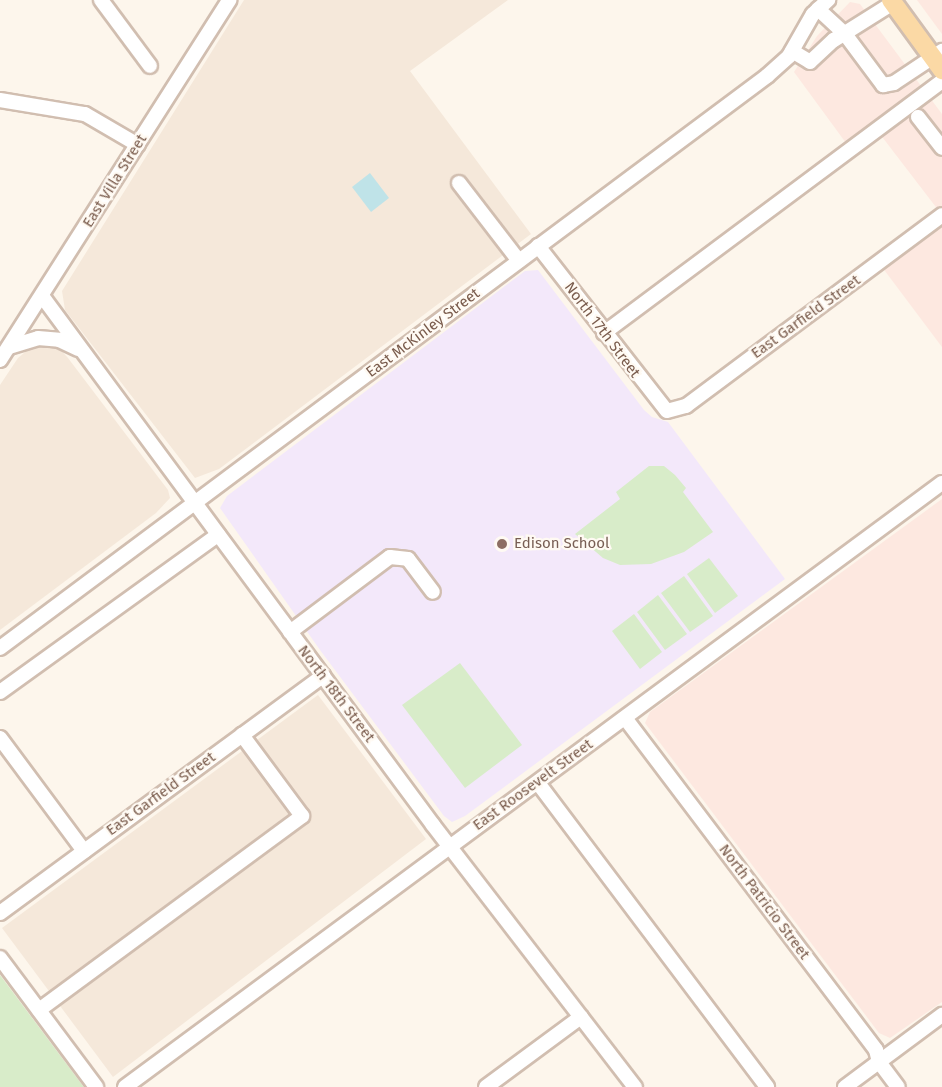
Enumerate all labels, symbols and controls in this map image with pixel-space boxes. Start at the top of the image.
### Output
street label: East Villa Street [79,131,151,231]
street label: East Garfield Street [748,271,864,363]
street label: North 17th Street [560,279,644,381]
street label: East McKinley Street [363,284,483,382]
place label: Edison School [514,535,610,553]
marker: Edison School [495,537,509,551]
street label: North 18th Street [294,642,378,746]
street label: East Roosevelt Street [470,735,596,835]
street label: East Garfield Street [103,748,219,840]
street label: North Patricio Street [715,841,813,963]

